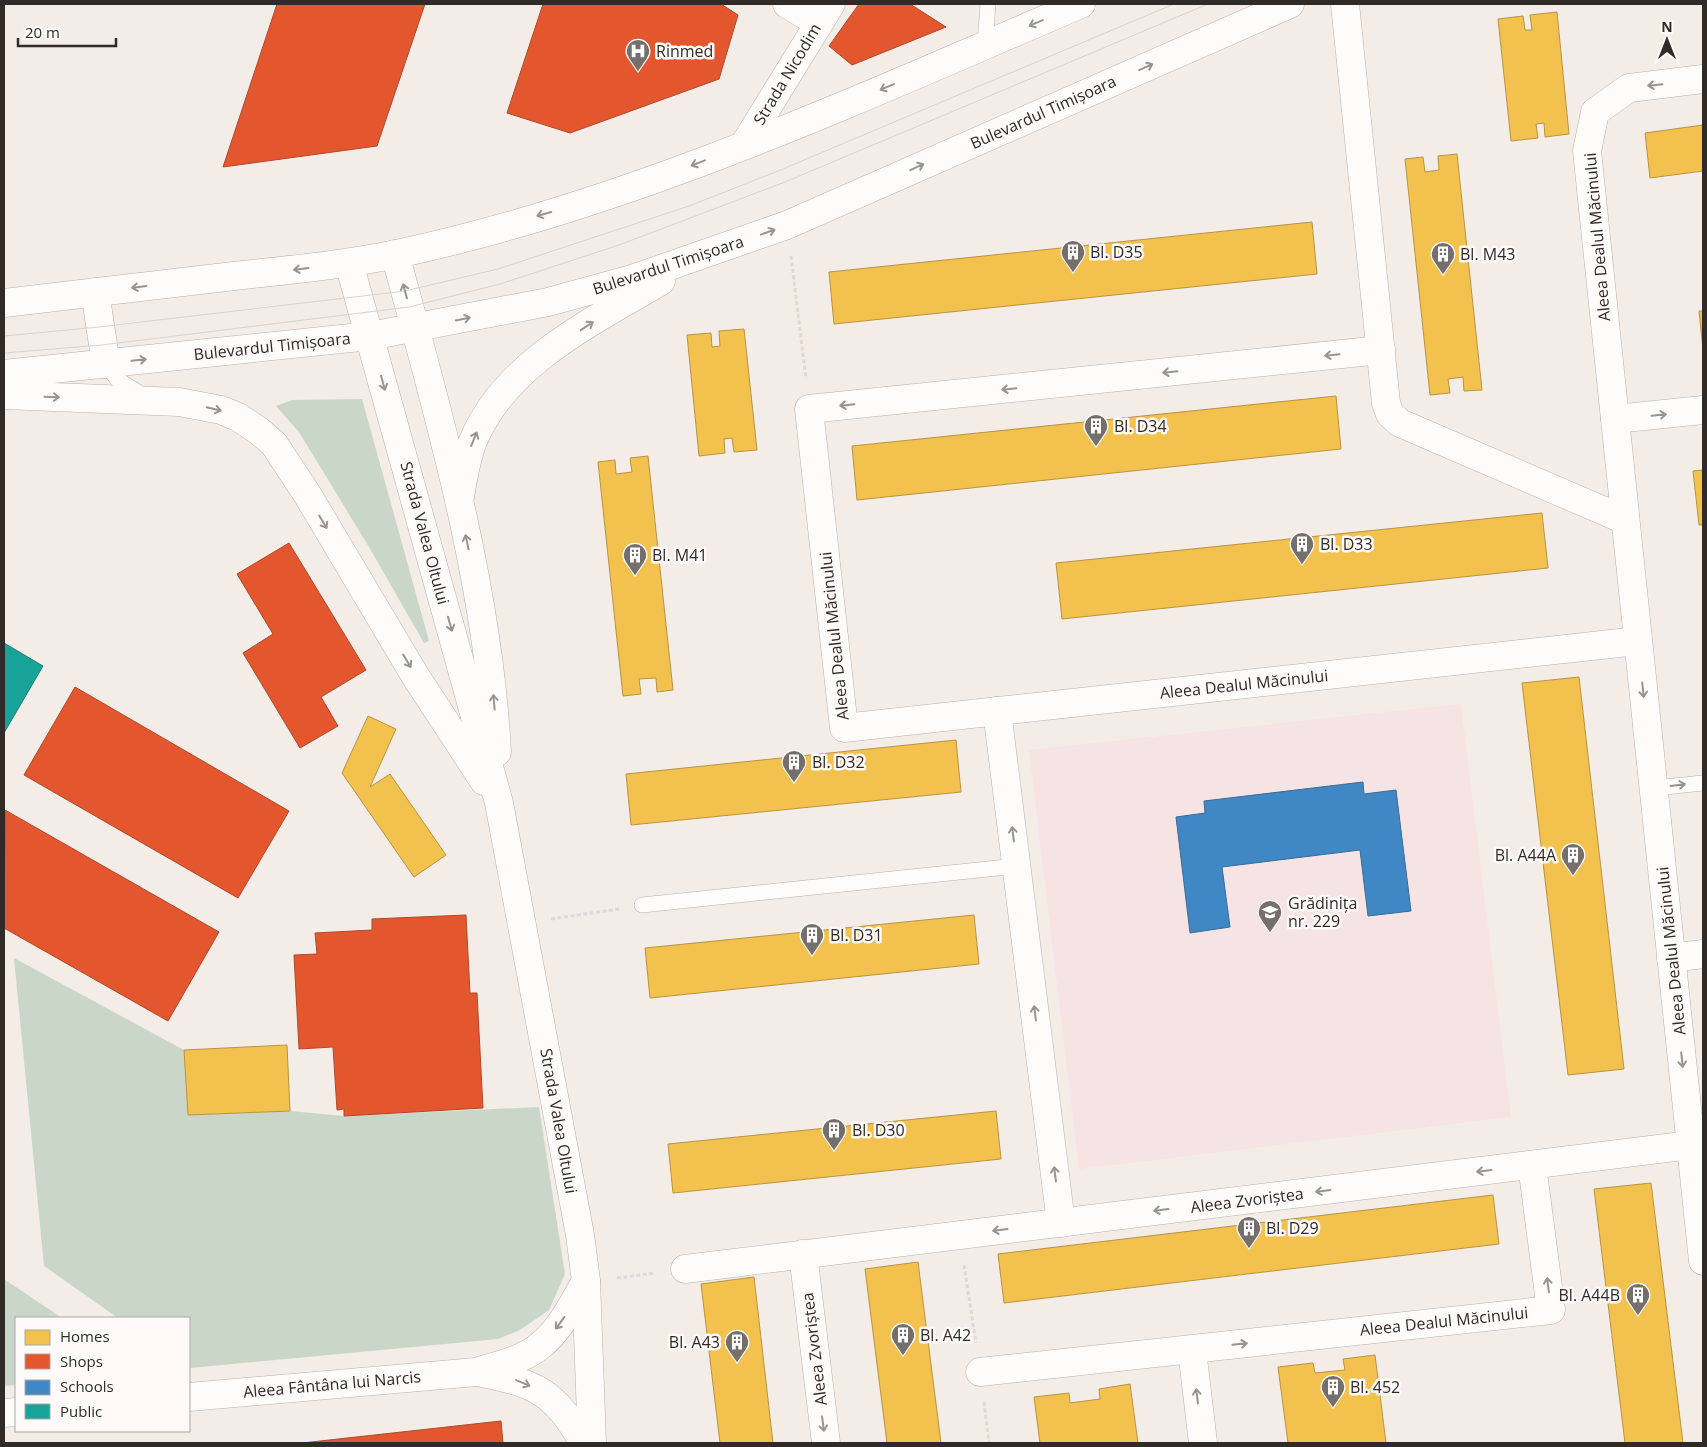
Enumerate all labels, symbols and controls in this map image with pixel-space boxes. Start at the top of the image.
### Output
scale bar [18,15,115,47]
north arrow [1642,15,1692,65]
text: N [1661,17,1673,36]
one-way arrow [1029,18,1044,28]
street label: Strada Nicodim [748,19,826,129]
text: 20 m [25,22,60,42]
hospital icon: Rinmed [625,38,651,72]
place label: Rinmed [656,40,713,62]
one-way arrow [1138,61,1153,71]
street label: Bulevardul Timișoara [967,70,1119,154]
one-way arrow [1647,80,1663,90]
one-way arrow [880,82,895,92]
street label: Aleea Dealul Măcinului [1579,152,1615,322]
one-way arrow [691,159,706,168]
one-way arrow [909,162,924,172]
one-way arrow [537,210,553,220]
one-way arrow [760,227,775,236]
street label: Bulevardul Timișoara [590,230,746,300]
building icon: Bl. D35 [1060,239,1086,273]
place label: Bl. D35 [1090,241,1143,263]
building icon: Bl. M43 [1430,241,1456,275]
place label: Bl. M43 [1460,243,1515,265]
one-way arrow [293,264,309,274]
one-way arrow [131,282,147,292]
one-way arrow [400,284,409,300]
one-way arrow [454,314,470,324]
one-way arrow [579,321,593,331]
street label: Bulevardul Timișoara [192,327,352,365]
one-way arrow [1324,350,1340,360]
one-way arrow [131,356,147,365]
one-way arrow [1163,367,1179,377]
one-way arrow [379,374,389,390]
one-way arrow [1001,384,1017,394]
one-way arrow [44,392,60,401]
one-way arrow [839,401,855,410]
one-way arrow [206,405,222,414]
one-way arrow [1651,410,1667,419]
building icon: Bl. D34 [1083,413,1109,447]
place label: Bl. D34 [1114,415,1167,437]
one-way arrow [470,432,480,447]
street label: Strada Valea Oltului [395,459,455,607]
one-way arrow [319,514,329,528]
building icon: Bl. D33 [1289,531,1315,565]
place label: Bl. D33 [1320,533,1373,555]
one-way arrow [461,534,471,550]
building icon: Bl. M41 [622,542,648,576]
place label: Bl. M41 [652,544,707,566]
street label: Aleea Dealul Măcinului [814,551,854,721]
one-way arrow [446,615,455,631]
one-way arrow [402,654,412,668]
street label: Aleea Dealul Măcinului [1159,664,1329,704]
one-way arrow [1638,681,1648,697]
one-way arrow [489,694,498,710]
building icon: Bl. D32 [781,749,807,783]
place label: Bl. D32 [812,751,865,773]
one-way arrow [1670,780,1686,790]
one-way arrow [1008,827,1018,843]
building icon: Bl. A44A [1560,842,1586,876]
place label: Bl. A44A [1495,844,1557,866]
street label: Aleea Dealul Măcinului [1651,866,1691,1036]
place label: Grădinița nr. 229 [1288,892,1357,932]
school or university icon: Grădinița nr. 229 [1257,899,1283,933]
building icon: Bl. D31 [799,922,825,956]
place label: Bl. D31 [830,924,883,946]
one-way arrow [1030,1005,1040,1021]
street label: Strada Valea Oltului [535,1047,583,1195]
one-way arrow [1677,1052,1687,1068]
building icon: Bl. D30 [821,1117,847,1151]
place label: Bl. D30 [852,1119,905,1141]
one-way arrow [1476,1166,1492,1176]
one-way arrow [1050,1167,1060,1183]
street label: Aleea Zvoriștea [1189,1182,1305,1218]
one-way arrow [1315,1186,1331,1196]
one-way arrow [1154,1205,1170,1215]
building icon: Bl. D29 [1236,1215,1262,1249]
place label: Bl. D29 [1266,1217,1319,1239]
one-way arrow [992,1225,1008,1235]
one-way arrow [1542,1277,1552,1293]
building icon: Bl. A44B [1625,1282,1651,1316]
place label: Bl. A44B [1559,1284,1620,1306]
street label: Aleea Zvoriștea [796,1291,832,1407]
street label: Aleea Dealul Măcinului [1359,1301,1529,1341]
one-way arrow [555,1316,565,1330]
legend [15,1317,190,1432]
building icon: Bl. A42 [890,1322,916,1356]
place label: Bl. A42 [920,1324,971,1346]
text: Homes [60,1326,110,1346]
building icon: Bl. A43 [724,1329,750,1363]
place label: Bl. A43 [669,1331,720,1353]
one-way arrow [1232,1339,1248,1349]
text: Shops [60,1351,103,1371]
street label: Aleea Fântâna lui Narcis [242,1365,422,1403]
building icon: Bl. 452 [1320,1374,1346,1408]
text: Schools [60,1376,114,1396]
place label: Bl. 452 [1350,1376,1400,1398]
one-way arrow [515,1379,530,1389]
one-way arrow [1192,1389,1202,1405]
text: Public [60,1401,102,1421]
one-way arrow [818,1416,828,1432]

